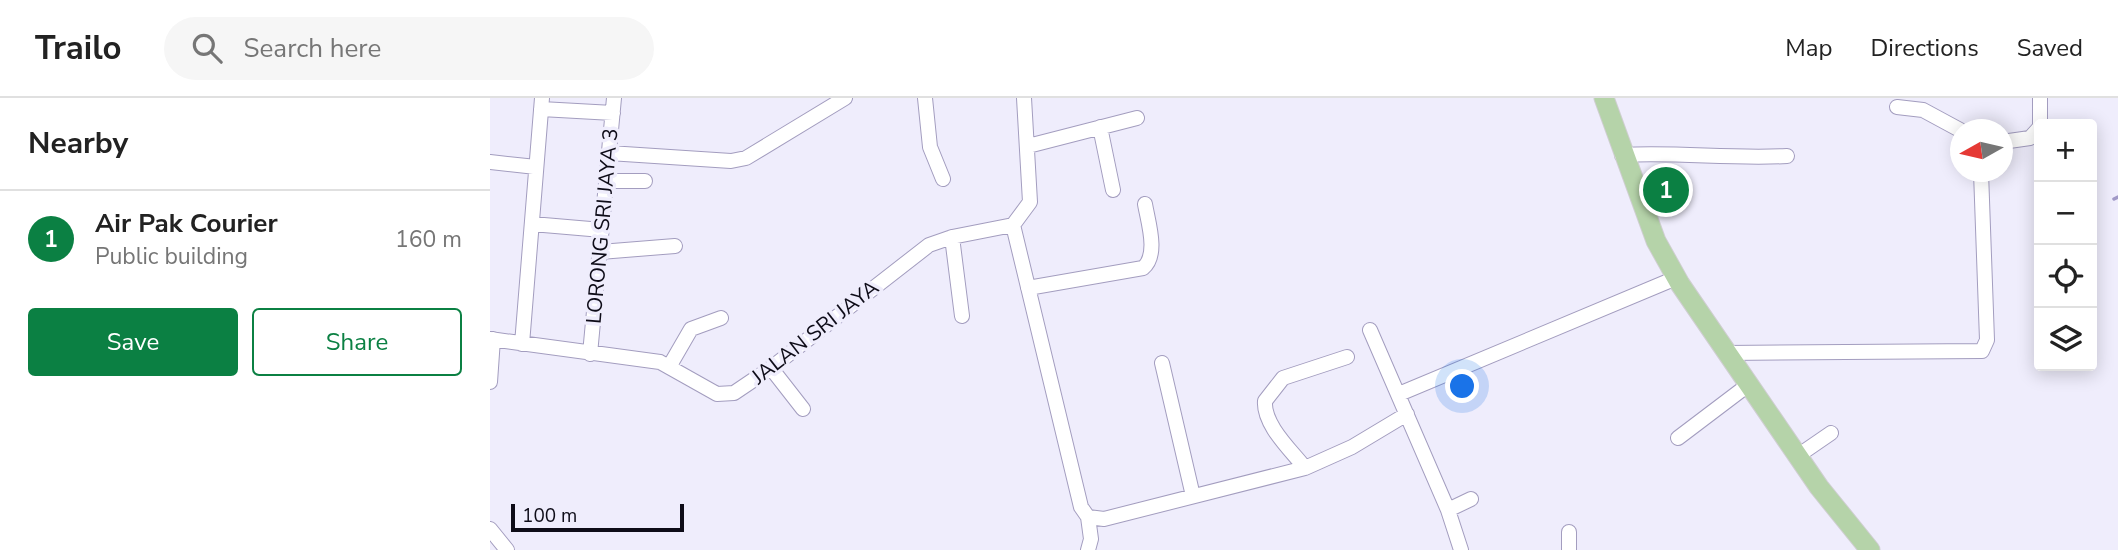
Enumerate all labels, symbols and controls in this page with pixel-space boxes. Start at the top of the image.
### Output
search box [164,17,654,80]
text: Trailo [35,26,122,71]
icon: search [188,29,226,67]
text: Search here [244,31,381,66]
text: Map [1785,32,1832,64]
text: Directions [1870,32,1979,64]
text: Saved [2017,32,2083,64]
north arrow [1950,119,2013,182]
map controls [2034,119,2097,371]
button: + [2034,119,2097,182]
text: Nearby [28,123,128,164]
street label: LORONG SRI JAYA 3 [580,127,624,325]
pin: 1 [1643,164,1689,216]
button: − [2034,182,2097,245]
text: Air Pak Courier [95,206,278,241]
text: 1 [44,224,58,255]
text: 160 m [395,224,462,255]
text: Public building [95,241,248,272]
button: locate [2034,245,2097,308]
street label: JALAN SRI JAYA [745,273,884,391]
button: Save [28,308,238,376]
button: Share [252,308,462,376]
button: layers [2034,308,2097,371]
your location [1445,369,1479,403]
scale bar [511,501,684,533]
text: 100 m [522,503,577,529]

